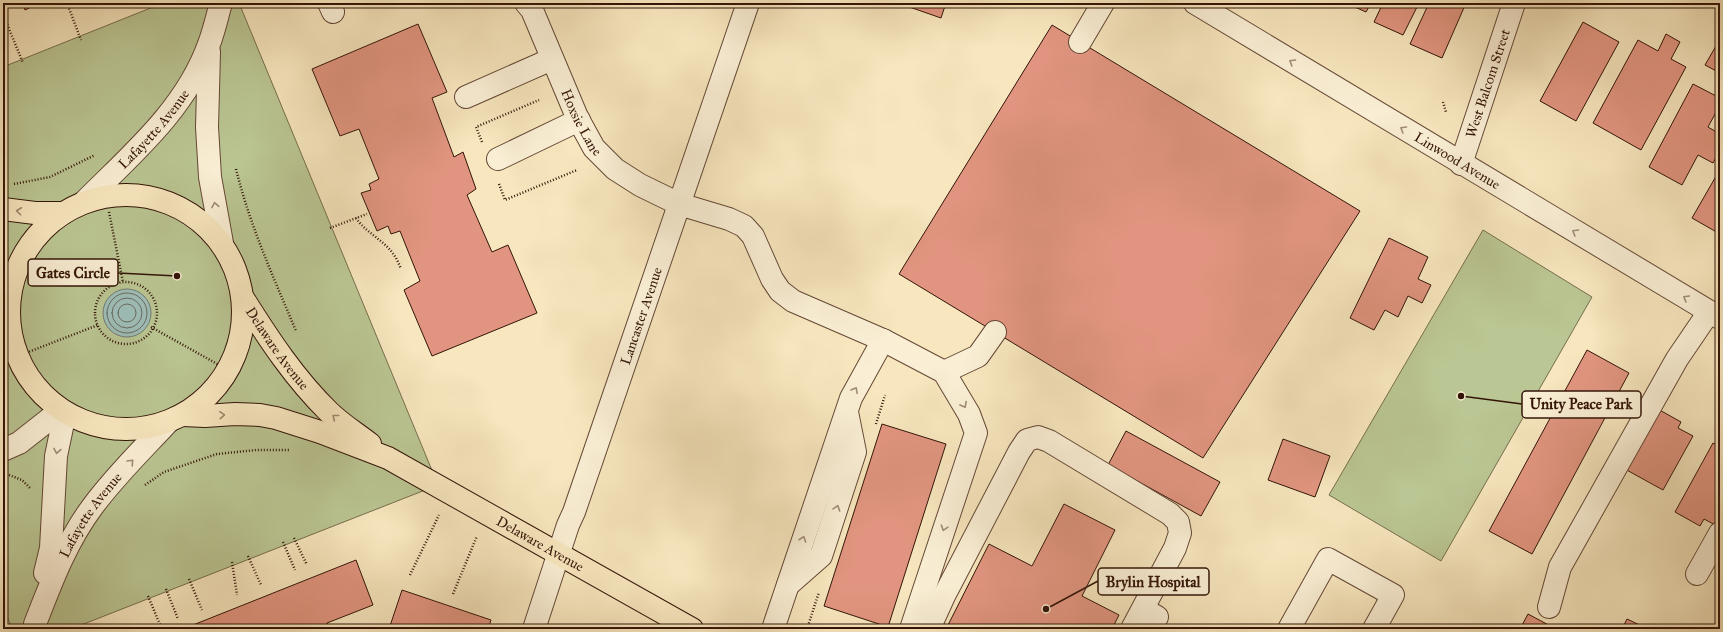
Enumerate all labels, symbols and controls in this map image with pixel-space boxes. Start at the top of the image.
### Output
street label: West Balcom Street [1462,27,1513,140]
one-way arrow [1289,59,1296,66]
street label: Lafayette Avenue [114,86,193,172]
street label: Hoxsie Lane [558,86,606,160]
one-way arrow [1400,126,1407,134]
street label: Linwood Avenue [1411,128,1504,193]
one-way arrow [211,202,220,208]
one-way arrow [16,207,22,216]
one-way arrow [1572,229,1579,237]
callout: Gates Circle [28,259,118,286]
text: Gates Circle [36,264,111,282]
street label: Lancaster Avenue [617,265,666,367]
one-way arrow [1683,296,1691,303]
street label: Delaware Avenue [242,304,313,393]
one-way arrow [851,387,858,394]
callout: Unity Peace Park [1522,391,1641,418]
text: Unity Peace Park [1530,395,1634,414]
one-way arrow [960,401,967,408]
one-way arrow [219,411,225,419]
one-way arrow [333,415,340,422]
one-way arrow [53,448,62,454]
one-way arrow [126,459,134,467]
street label: Lafayette Avenue [55,469,125,560]
one-way arrow [832,505,840,512]
street label: Delaware Avenue [493,512,587,575]
one-way arrow [941,524,949,531]
one-way arrow [799,536,807,543]
callout: Brylin Hospital [1098,568,1209,595]
text: Brylin Hospital [1105,573,1202,592]

